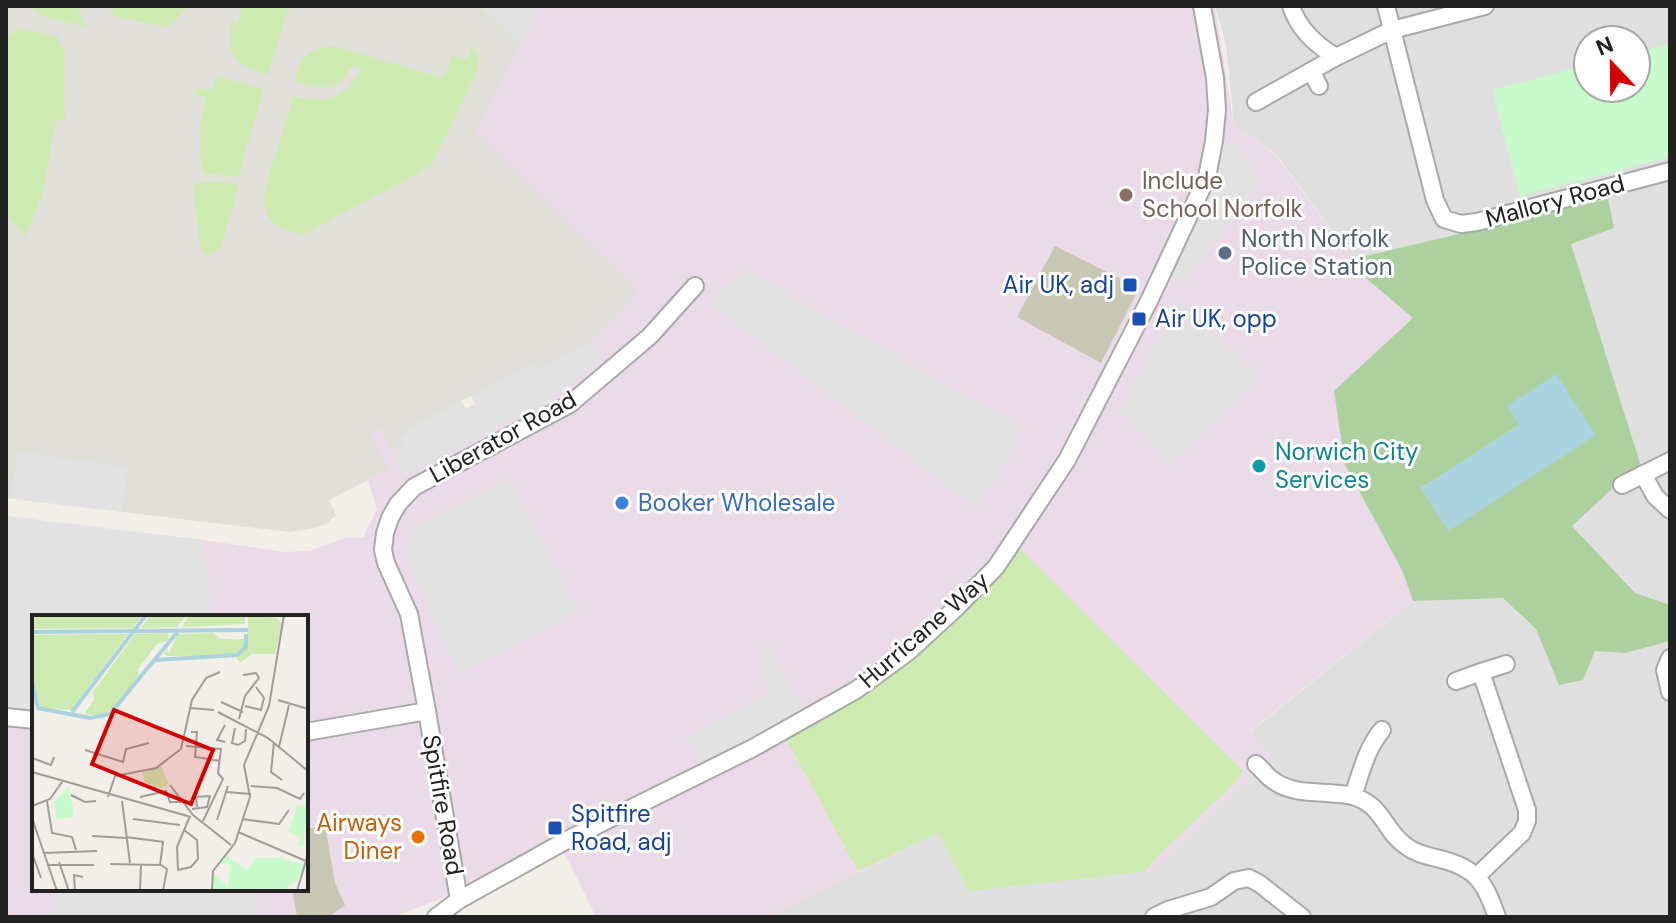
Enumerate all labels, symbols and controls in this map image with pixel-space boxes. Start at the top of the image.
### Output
north arrow [1572,24,1652,104]
text: N [1592,29,1618,62]
place label: Include School Norfolk [1142,165,1303,224]
street label: Mallory Road [1482,167,1628,234]
marker: Include School Norfolk [1117,186,1135,204]
place label: North Norfolk Police Station [1241,223,1393,282]
marker: North Norfolk Police Station [1216,244,1234,262]
place label: Air UK, adj [1003,269,1114,300]
marker: Air UK, adj [1121,276,1139,294]
place label: Air UK, opp [1155,303,1277,334]
marker: Air UK, opp [1130,310,1148,328]
street label: Liberator Road [424,383,582,490]
place label: Norwich City Services [1275,436,1418,495]
marker: Norwich City Services [1250,457,1268,475]
place label: Booker Wholesale [638,487,835,518]
marker: Booker Wholesale [613,494,631,512]
street label: Hurricane Way [852,565,995,695]
inset map [32,615,308,891]
street label: Spitfire Road [416,732,471,877]
place label: Spitfire Road, adj [571,798,672,857]
place label: Airways Diner [316,807,402,866]
marker: Spitfire Road, adj [546,819,564,837]
marker: Airways Diner [409,828,427,846]

